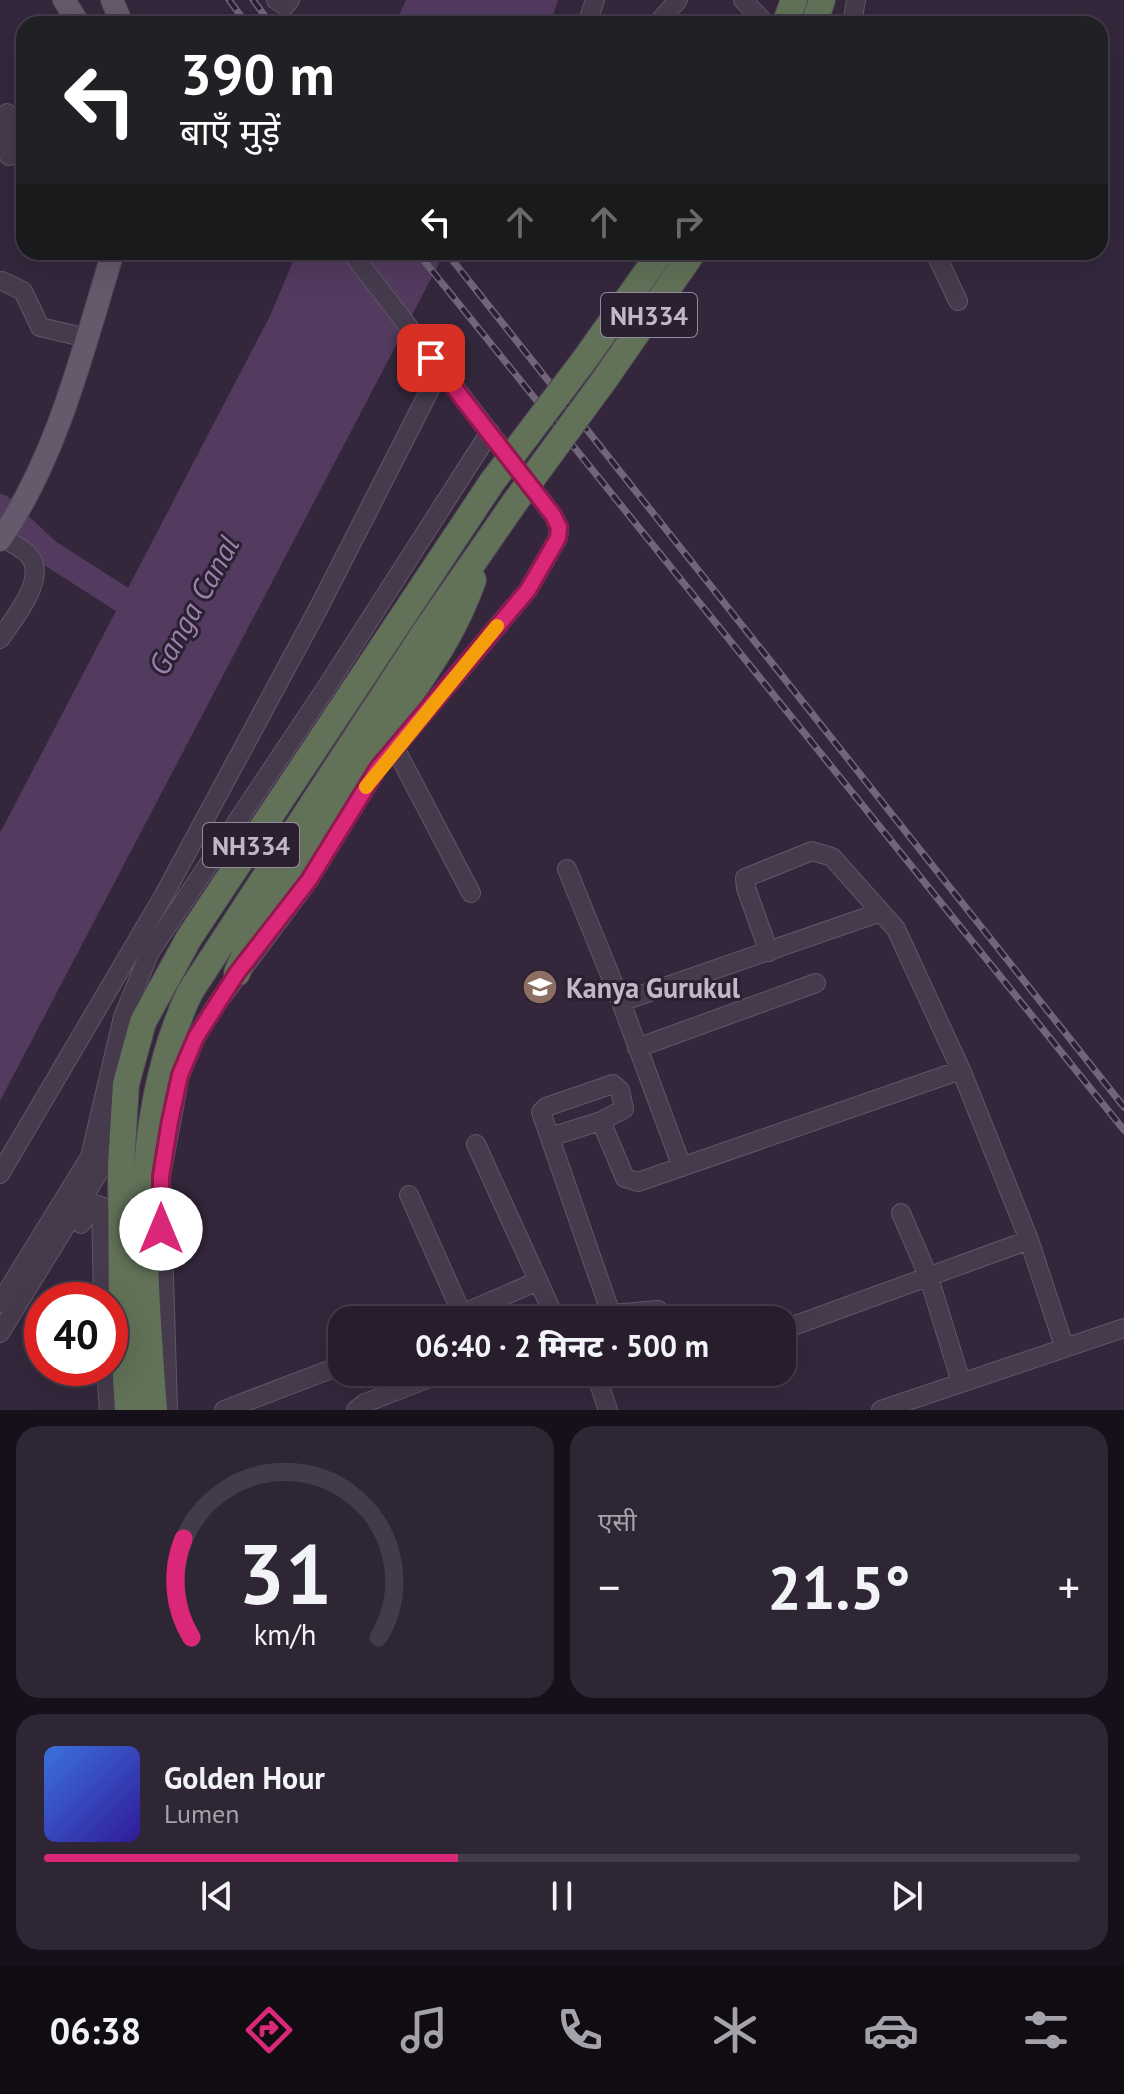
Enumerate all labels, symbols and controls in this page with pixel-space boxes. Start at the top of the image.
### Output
text: 390 m [180,38,335,110]
icon: left [48,48,152,152]
text: बाएँ मुड़ें [180,108,280,155]
icon: left [414,200,458,244]
icon: ahead [498,200,542,244]
icon: ahead [582,200,626,244]
icon: right [666,200,710,244]
road number: NH334 [601,293,697,337]
pin [397,324,465,392]
icon: arrive [409,336,453,380]
water label: Ganga Canal [139,528,247,682]
road number: NH334 [203,823,299,867]
school or university icon: Kanya Gurukul [521,968,559,1006]
place label: Kanya Gurukul [566,969,741,1006]
position arrow [119,1187,203,1271]
speed limit sign: 40 [24,1282,128,1386]
text: 06:40 · 2 मिनट · 500 m [415,1326,709,1365]
text: एसी [598,1505,637,1538]
text: 31 [238,1519,332,1627]
text: 21.5° [767,1548,911,1626]
text: − [598,1558,620,1615]
text: + [1058,1558,1080,1615]
text: km/h [254,1616,316,1653]
text: Golden Hour [164,1758,325,1797]
text: Lumen [164,1797,239,1830]
icon: previous [195,1874,239,1918]
icon: pause [540,1874,584,1918]
icon: next [885,1874,929,1918]
icon: directions [241,2002,297,2058]
icon: music [396,2002,452,2058]
icon: phone [552,2002,608,2058]
icon: climate [707,2002,763,2058]
icon: car [863,2002,919,2058]
icon: filters [1018,2002,1074,2058]
text: 06:38 [50,2007,141,2054]

